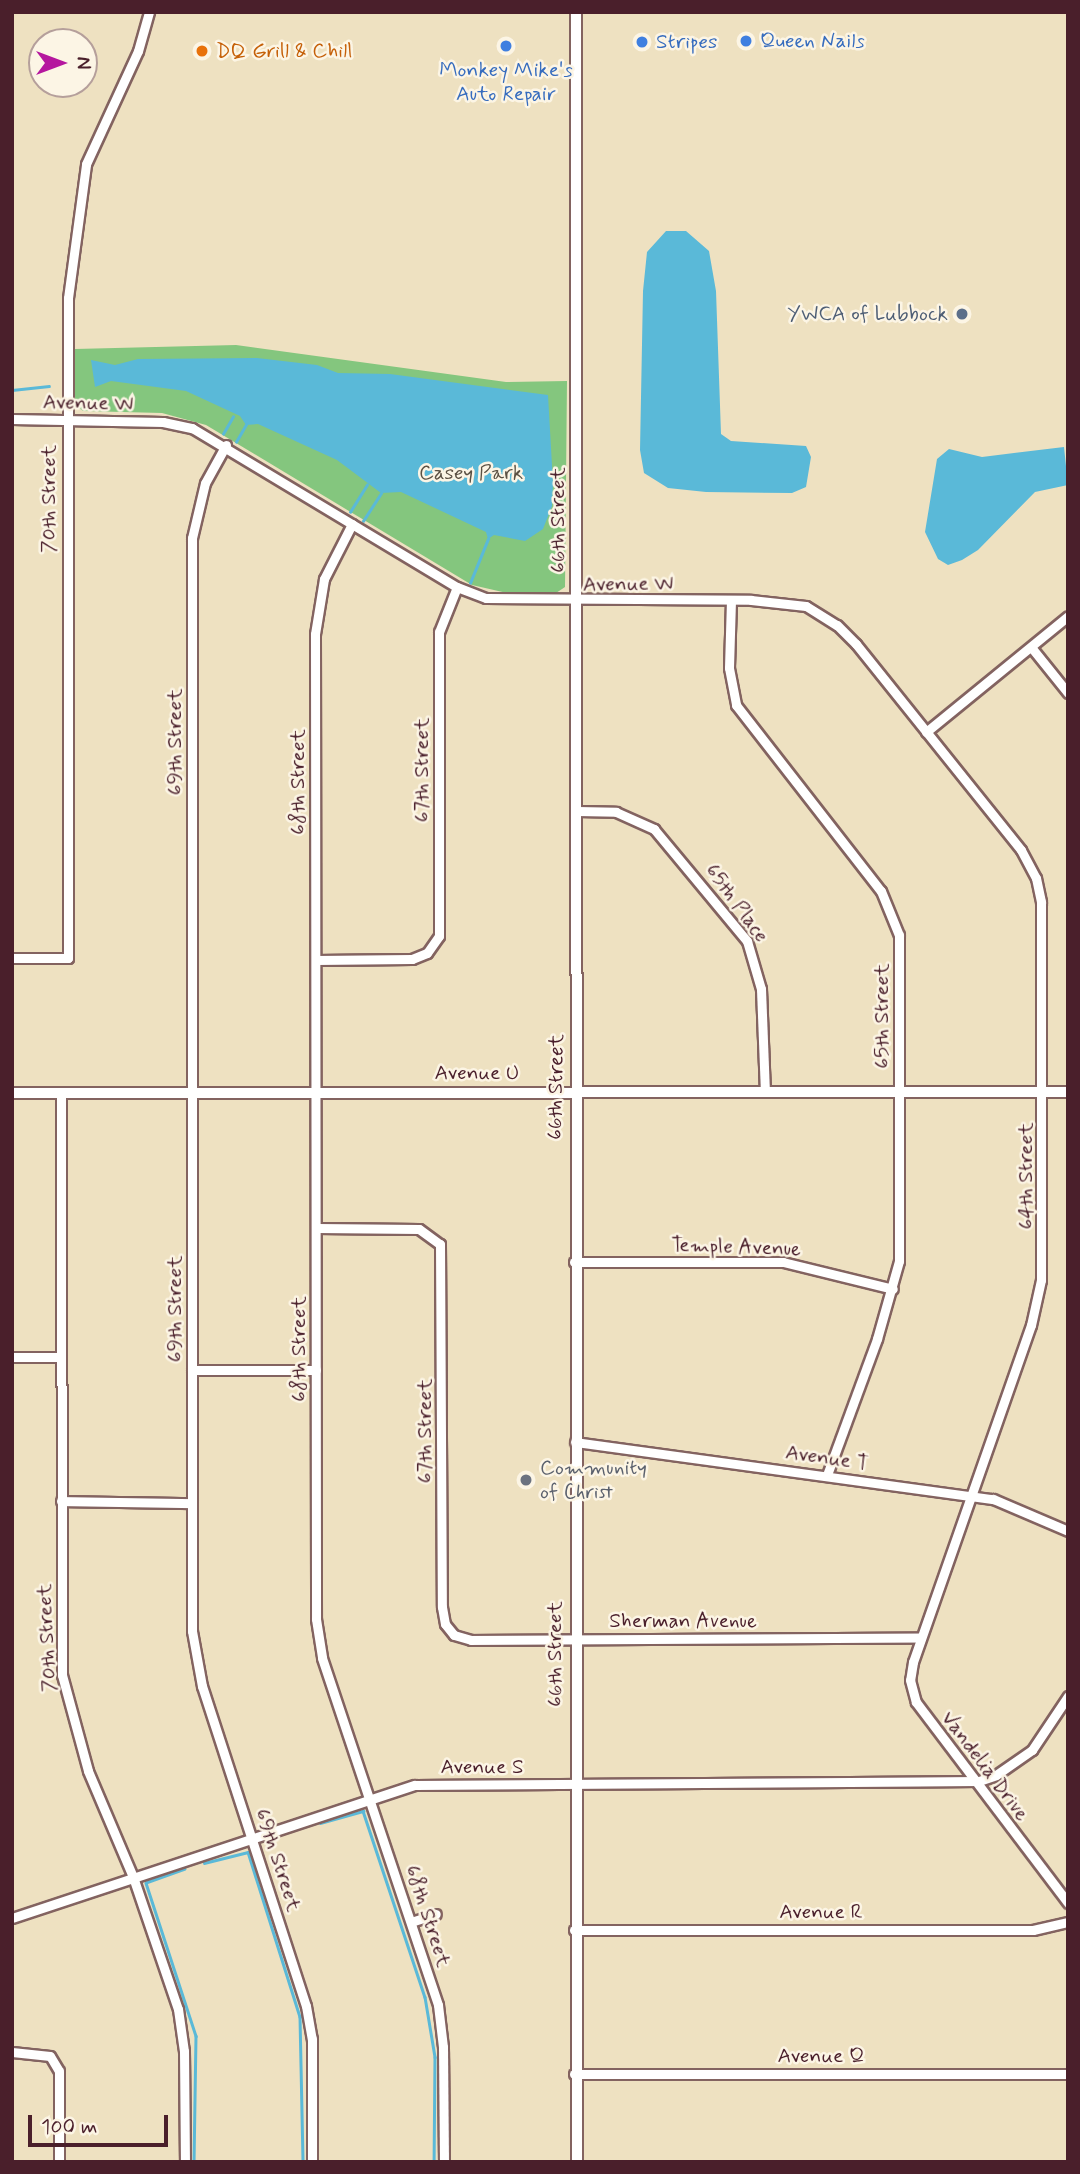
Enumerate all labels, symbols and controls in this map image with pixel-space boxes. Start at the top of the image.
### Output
north arrow [28,28,98,98]
place label: Queen Nails [760,28,864,54]
place label: Stripes [656,29,717,55]
marker: Queen Nails [738,33,754,49]
marker: Stripes [634,34,650,50]
place label: DQ Grill & Chill [216,38,352,64]
marker: Monkey Mike's Auto Repair [498,38,514,54]
marker: DQ Grill & Chill [194,43,210,59]
text: N [70,57,95,69]
place label: Monkey Mike's Auto Repair [440,57,572,107]
place label: YWCA of Lubbock [786,301,948,327]
marker: YWCA of Lubbock [954,306,970,322]
street label: Avenue W [43,390,133,416]
street label: 70th Street [36,445,62,553]
park label: Casey Park [420,460,522,486]
street label: 66th Street [545,467,571,573]
street label: Avenue W [583,571,673,597]
street label: 69th Street [162,689,188,795]
street label: 67th Street [409,718,435,822]
street label: 68th Street [285,729,311,835]
street label: 65th Place [700,859,774,947]
street label: 65th Street [869,963,895,1069]
street label: 66th Street [542,1034,570,1140]
street label: Avenue U [434,1060,520,1086]
street label: 64th Street [1013,1123,1039,1229]
street label: Temple Avenue [669,1232,803,1262]
street label: 69th Street [162,1256,188,1362]
street label: 68th Street [286,1296,312,1402]
street label: 67th Street [412,1379,438,1483]
street label: Avenue T [784,1440,870,1476]
place label: Community of Christ [540,1455,647,1505]
marker: Community of Christ [518,1472,534,1488]
street label: 70th Street [32,1583,62,1693]
street label: 66th Street [542,1601,568,1707]
street label: Sherman Avenue [607,1608,759,1634]
street label: Vandelia Drive [936,1706,1034,1826]
street label: Avenue S [440,1754,524,1780]
street label: 69th Street [250,1805,306,1915]
street label: 68th Street [400,1862,456,1970]
street label: Avenue R [779,1899,863,1925]
street label: Avenue Q [777,2043,865,2069]
scale bar [32,2100,172,2144]
text: 100 m [41,2113,97,2141]

